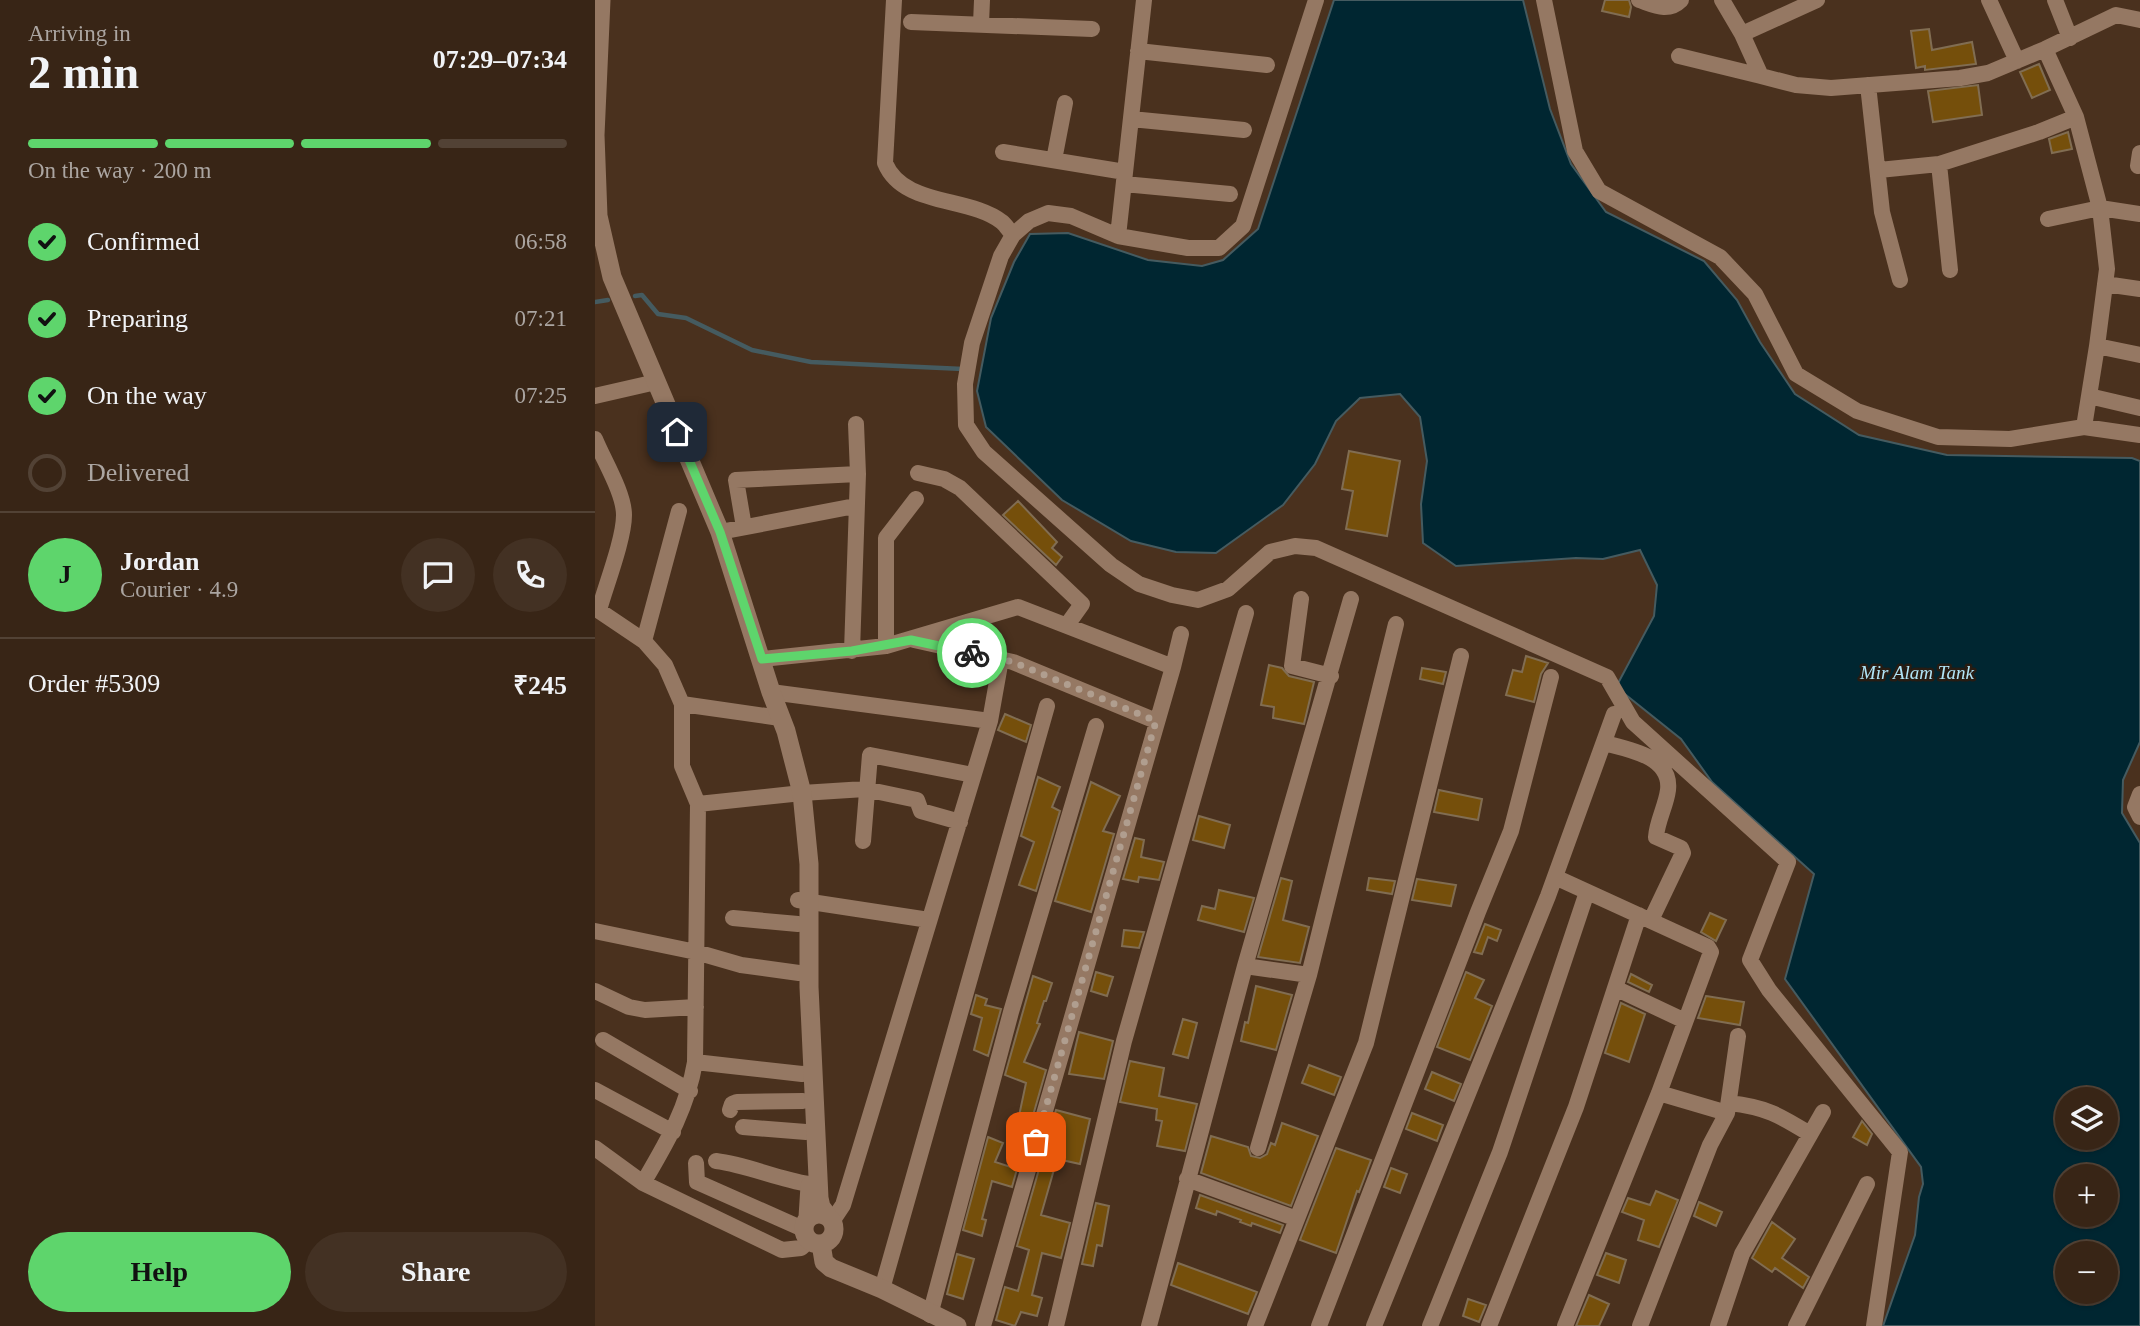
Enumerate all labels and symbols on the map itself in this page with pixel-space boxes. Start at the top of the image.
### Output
pin [647,402,707,462]
courier [937,618,1007,688]
water label: Mir Alam Tank [1859,662,1975,683]
pin [1006,1112,1066,1172]

